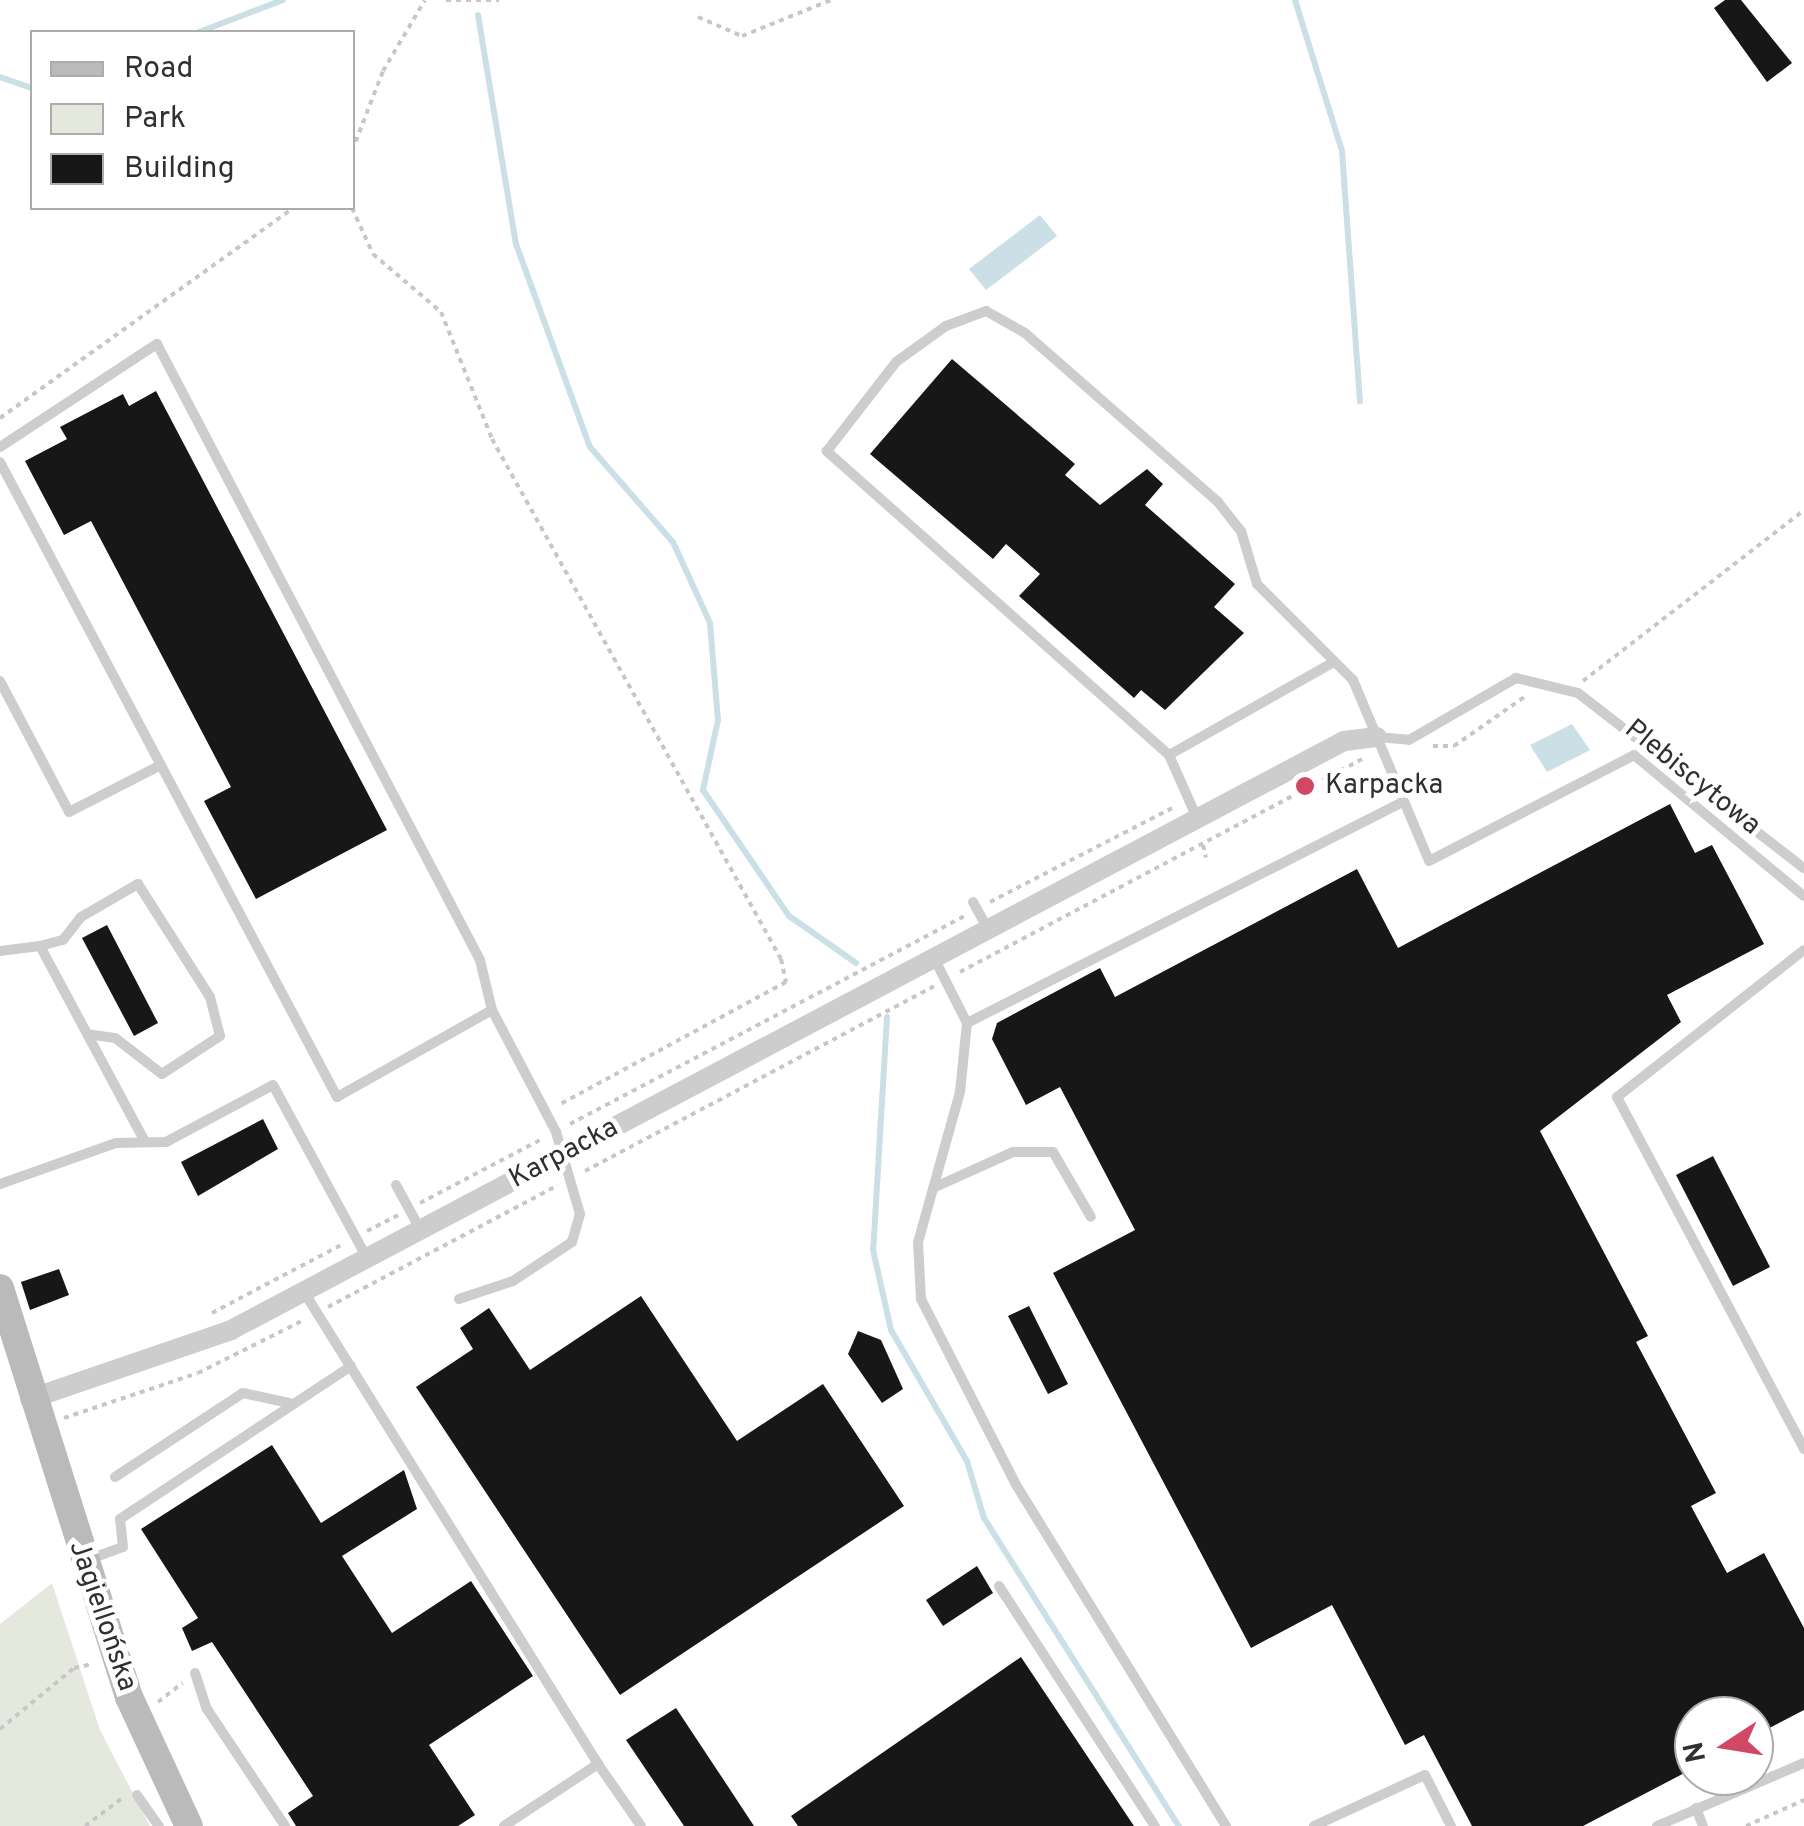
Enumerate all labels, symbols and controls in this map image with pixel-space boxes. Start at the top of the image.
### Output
legend [30,30,355,210]
text: Road [124,51,193,88]
text: Park [124,101,186,138]
text: Building [124,151,235,188]
street label: Plebiscytowa [1617,713,1767,843]
place label: Karpacka [1325,769,1443,803]
marker: Karpacka [1294,775,1316,797]
street label: Karpacka [504,1111,624,1197]
street label: Jagiellońska [61,1536,143,1696]
north arrow [1674,1696,1774,1796]
text: N [1677,1738,1716,1765]

